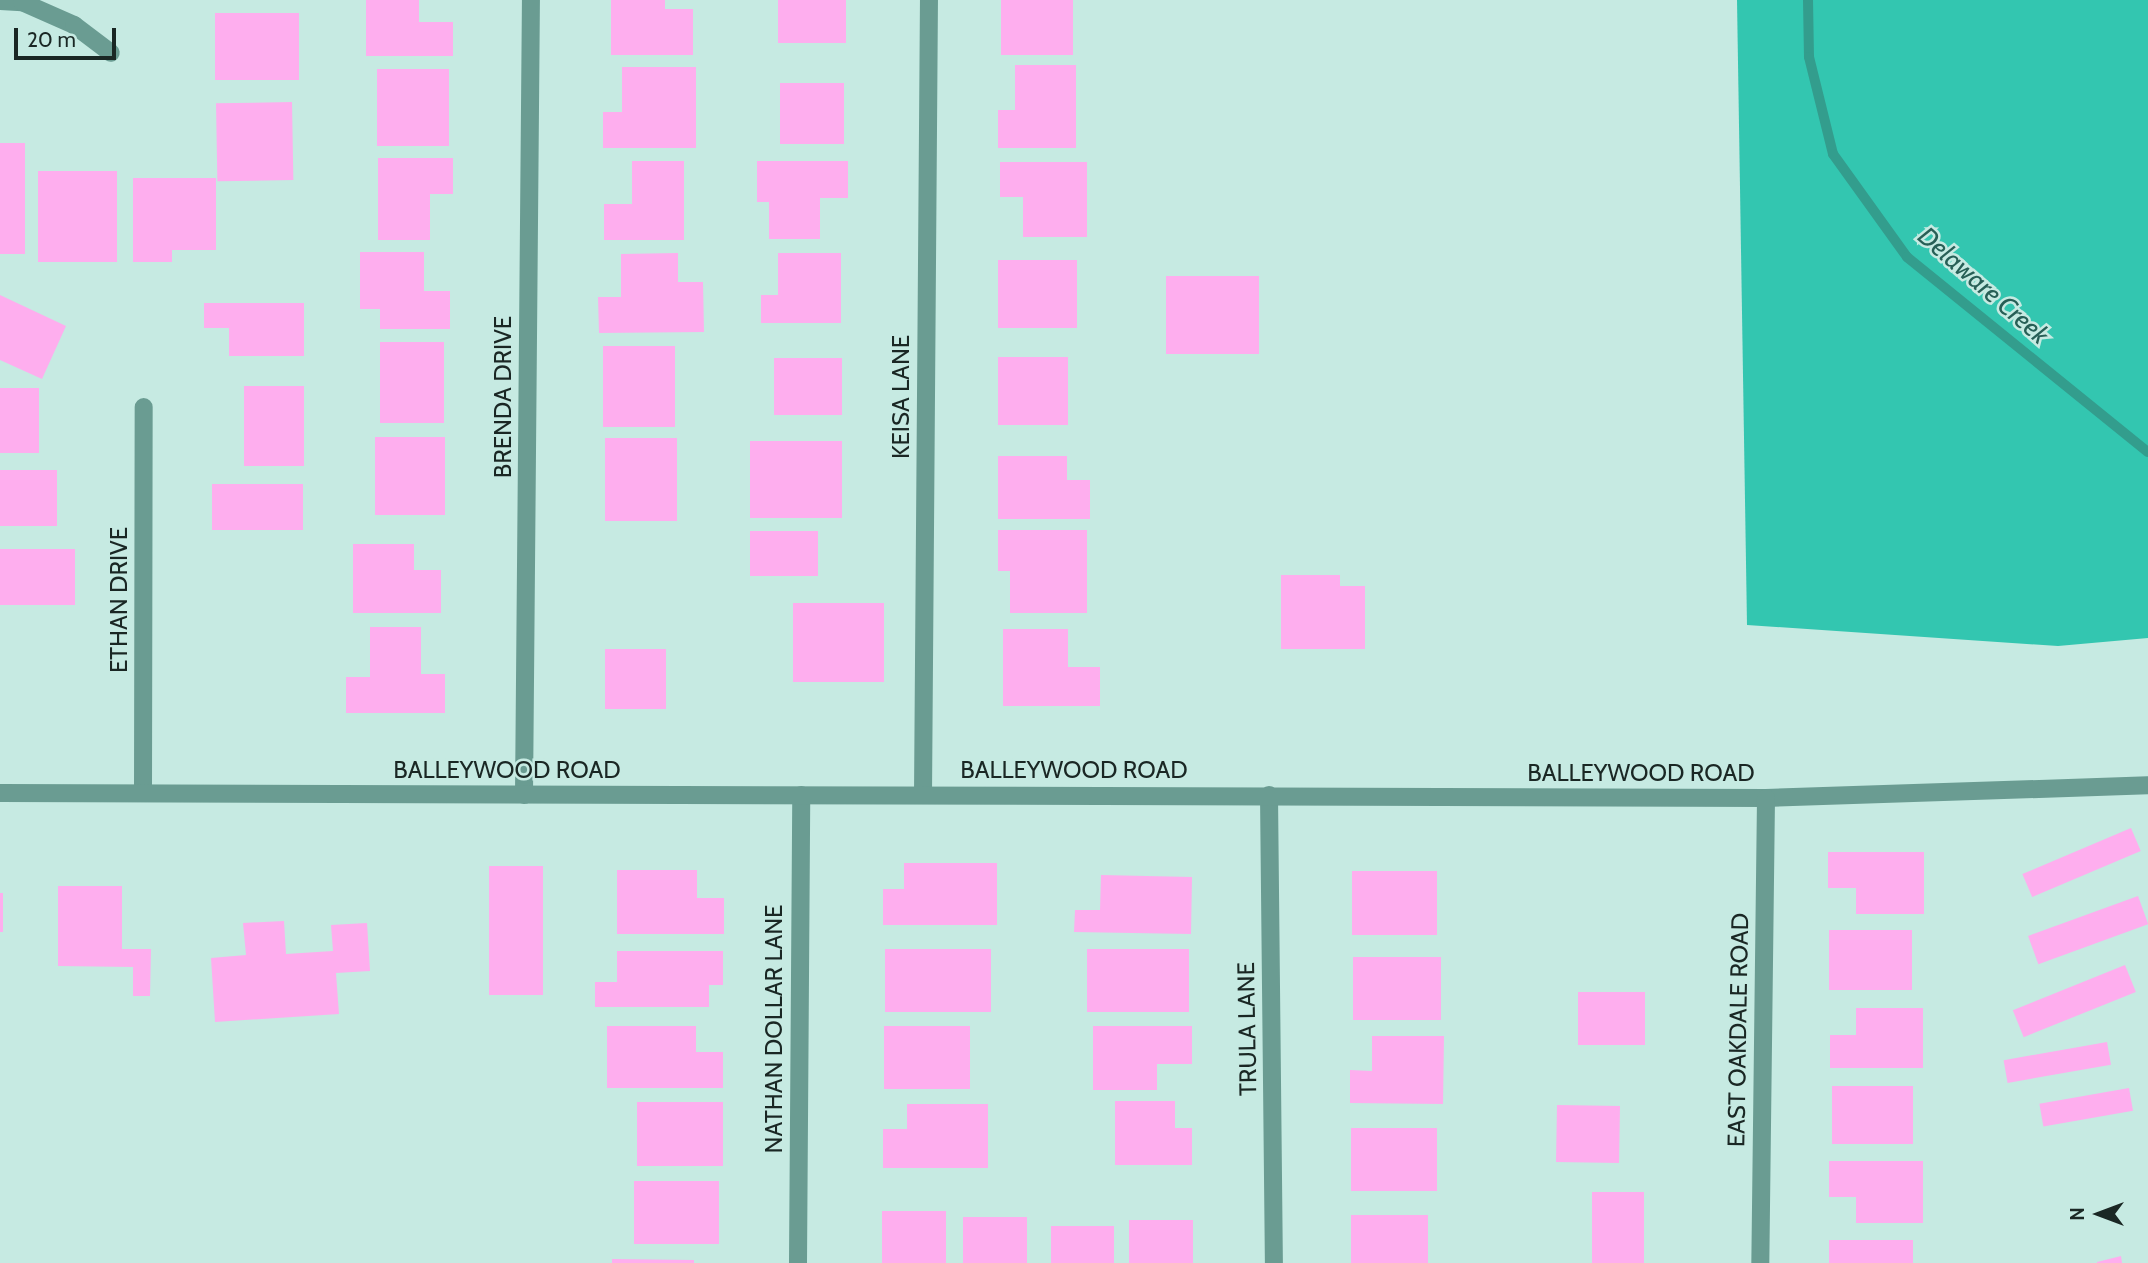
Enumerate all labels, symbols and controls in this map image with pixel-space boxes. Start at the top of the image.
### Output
scale bar [18,14,119,58]
text: 20 m [27,27,76,52]
water label: Delaware Creek [1911,221,2055,351]
street label: BRENDA DRIVE [489,316,517,478]
street label: KEISA LANE [887,335,915,459]
street label: ETHAN DRIVE [105,527,133,673]
street label: BALLEYWOOD ROAD [393,756,621,784]
street label: BALLEYWOOD ROAD [960,756,1188,784]
street label: BALLEYWOOD ROAD [1527,759,1755,787]
street label: NATHAN DOLLAR LANE [760,905,788,1153]
street label: EAST OAKDALE ROAD [1722,913,1754,1147]
street label: TRULA LANE [1231,962,1263,1096]
north arrow [2064,1179,2134,1249]
text: N [2066,1207,2089,1221]

